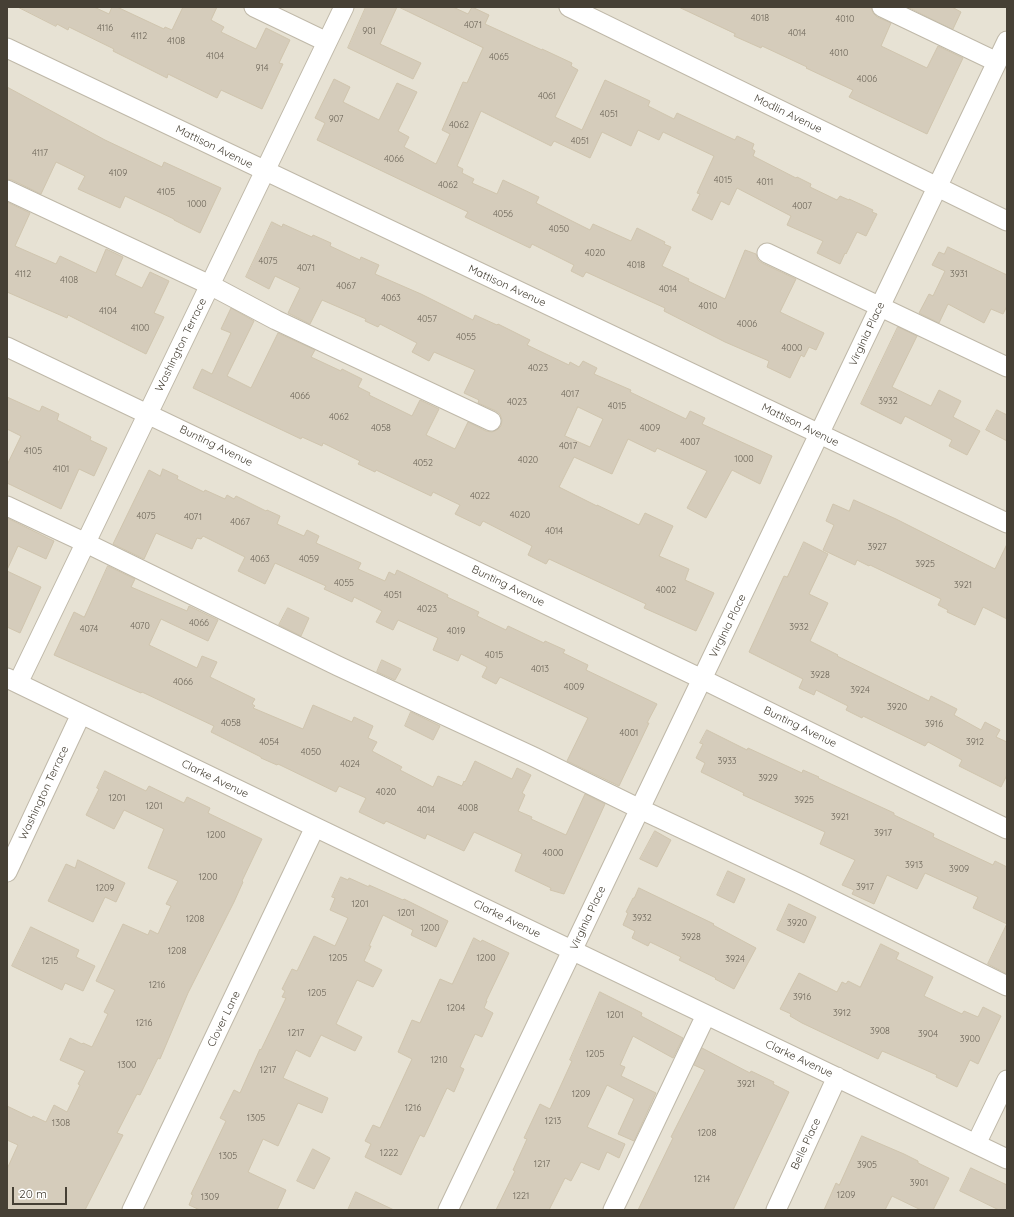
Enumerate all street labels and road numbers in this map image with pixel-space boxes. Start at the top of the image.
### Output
street label: Modlin Avenue [752,92,824,136]
street label: Mattison Avenue [173,123,255,171]
street label: Mattison Avenue [466,262,548,310]
street label: Washington Terrace [153,296,209,394]
street label: Virginia Place [846,300,888,368]
street label: Mattison Avenue [759,401,841,449]
street label: Bunting Avenue [177,423,255,469]
street label: Bunting Avenue [469,563,547,609]
street label: Virginia Place [707,592,749,660]
street label: Bunting Avenue [761,704,839,750]
street label: Washington Terrace [16,744,72,842]
street label: Clarke Avenue [179,757,251,801]
street label: Virginia Place [567,884,609,952]
street label: Clarke Avenue [471,897,543,941]
street label: Clover Lane [205,989,243,1049]
street label: Clarke Avenue [763,1038,835,1080]
street label: Belle Place [788,1116,824,1172]

